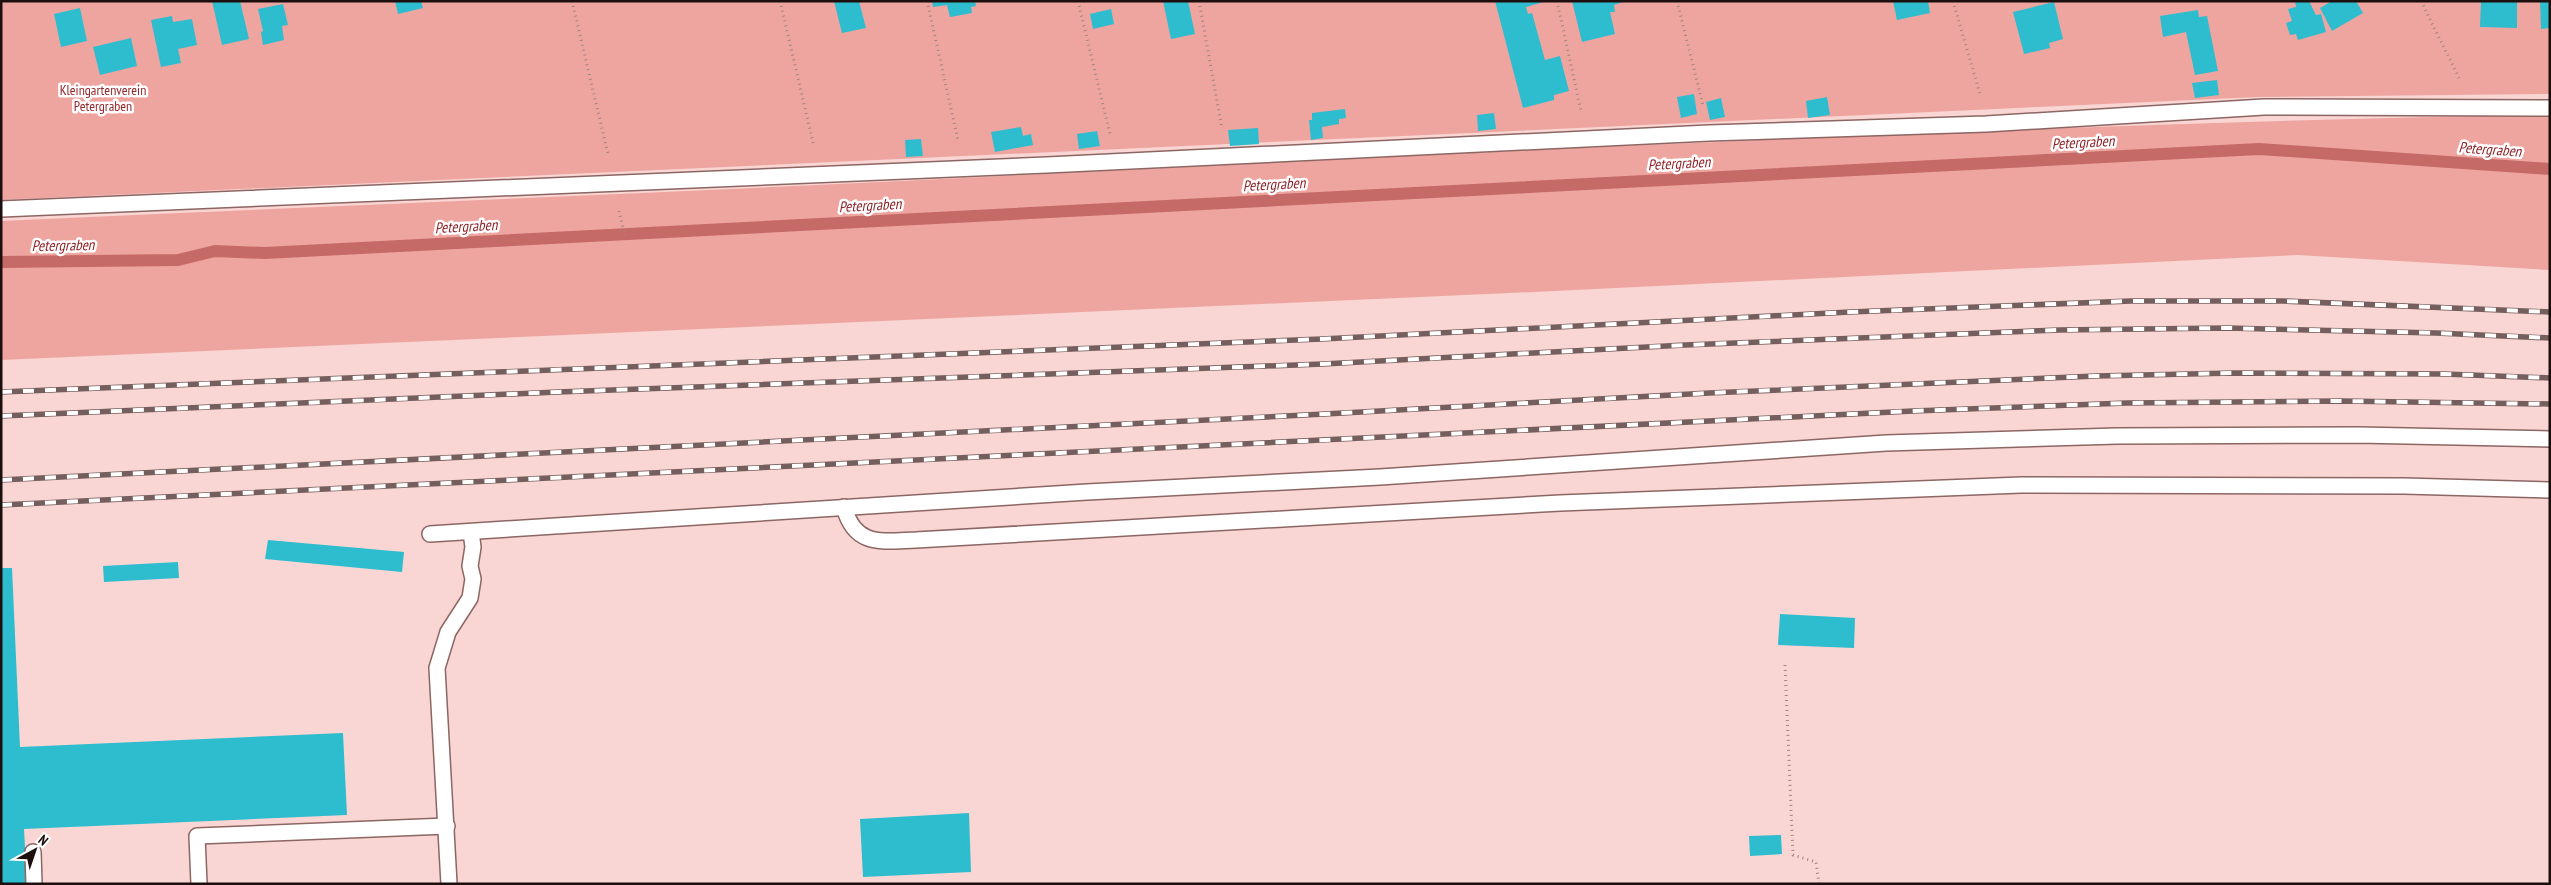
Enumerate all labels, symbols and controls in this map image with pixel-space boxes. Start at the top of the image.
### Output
park label: Kleingartenverein Petergraben [60,81,146,115]
water label: Petergraben [2051,131,2116,153]
water label: Petergraben [2458,137,2523,161]
water label: Petergraben [1647,152,1712,174]
water label: Petergraben [1242,173,1307,195]
water label: Petergraben [838,194,903,216]
water label: Petergraben [434,215,499,237]
water label: Petergraben [31,235,96,255]
north arrow [10,825,60,875]
text: N [35,831,52,849]

